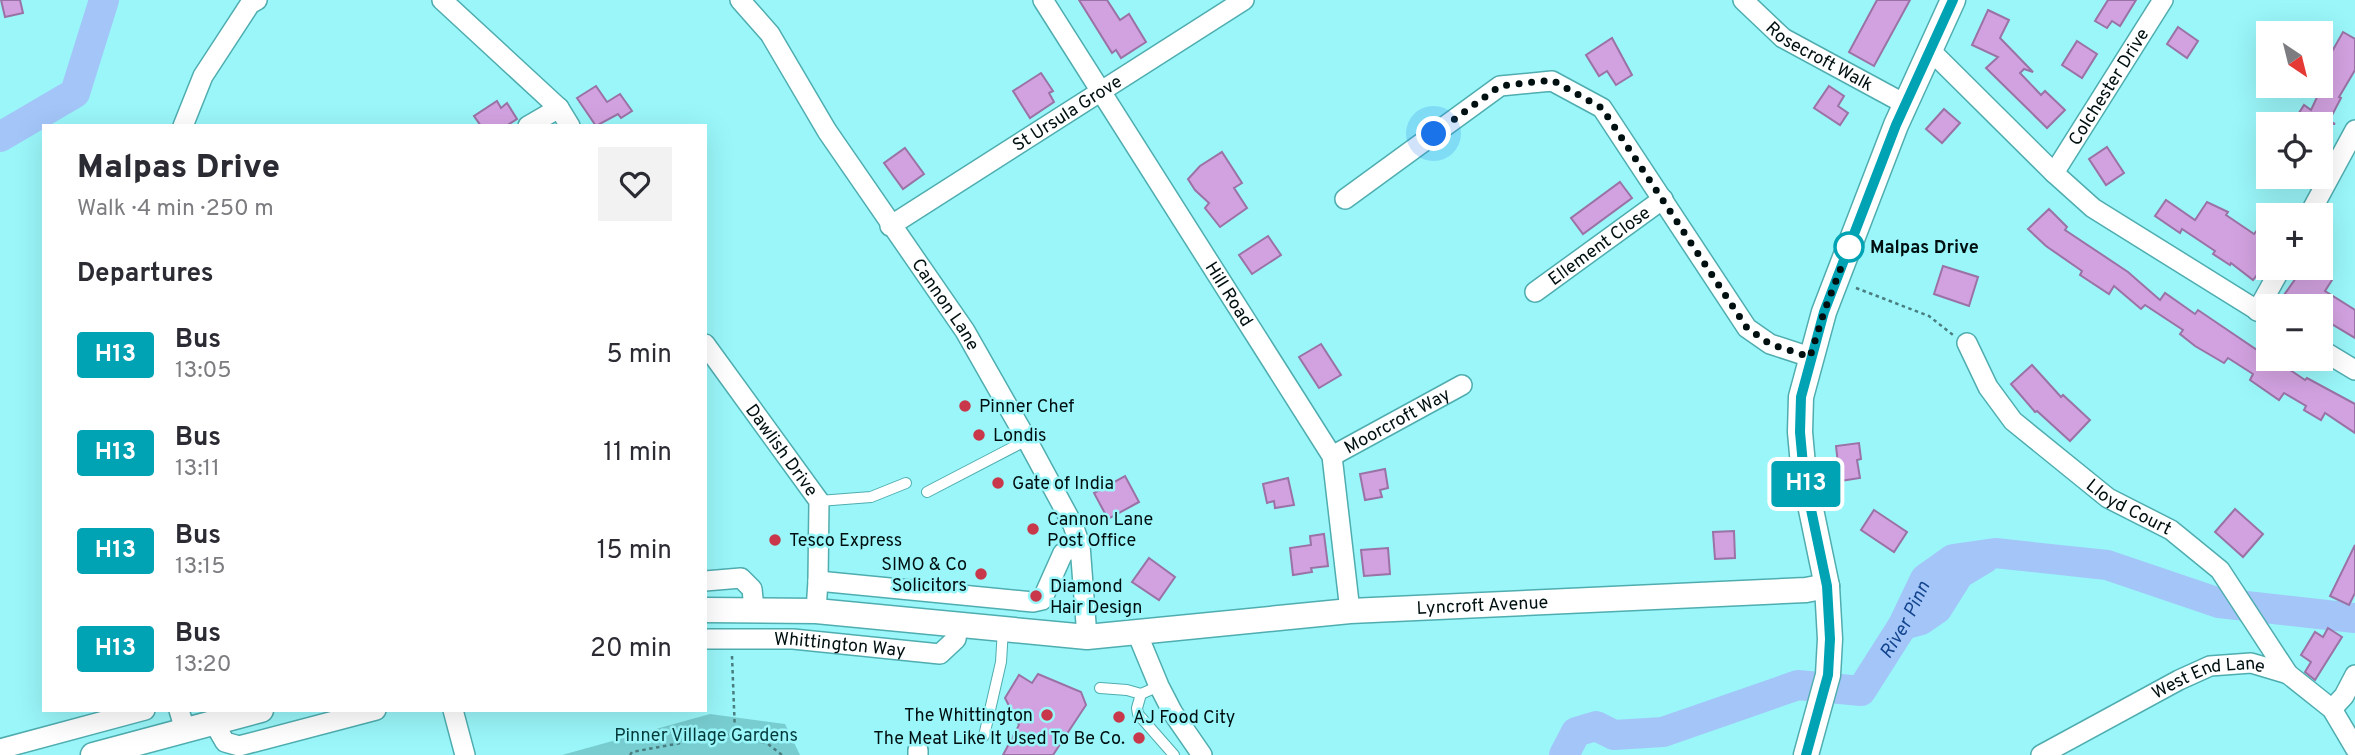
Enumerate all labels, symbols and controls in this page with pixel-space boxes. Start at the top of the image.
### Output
street label: Rosecroft Walk [1760,17,1877,98]
north arrow [2256,21,2333,98]
map controls [2256,21,2333,371]
street label: Colchester Drive [2064,25,2155,150]
street label: St Ursula Grove [1009,71,1127,158]
button: locate [2256,112,2333,189]
your location [1416,116,1451,151]
button: heart [598,147,672,221]
text: Malpas Drive [77,148,280,190]
text: Walk · 4 min · 250 m [77,195,274,224]
street label: Ellement Close [1544,202,1655,292]
button: + [2256,203,2333,280]
marker: Malpas Drive [1834,232,1864,262]
place label: Malpas Drive [1870,237,1979,260]
street label: Cannon Lane [905,255,984,355]
text: Departures [77,258,214,291]
street label: Hill Road [1199,258,1257,332]
button: − [2256,294,2333,371]
text: Bus [175,324,221,357]
text: 5 min [606,339,672,372]
text: H13 [95,340,136,370]
text: 13:05 [175,357,232,386]
street label: Moorcroft Way [1341,384,1455,460]
place label: Pinner Chef [979,396,1074,419]
marker: Pinner Chef [957,398,973,414]
street label: Dawlish Drive [739,400,822,502]
text: Bus [175,422,221,455]
place label: Londis [993,425,1047,448]
marker: Londis [971,427,987,443]
text: 11 min [603,437,672,470]
text: H13 [95,438,136,468]
text: 13:11 [175,455,220,484]
line badge: H13 [1766,461,1846,507]
text: H13 [1785,469,1827,499]
place label: Gate of India [1012,473,1114,496]
marker: Gate of India [990,475,1006,491]
street label: Lloyd Court [2081,475,2175,541]
place label: Cannon Lane Post Office [1047,509,1153,553]
text: Bus [175,520,221,553]
marker: Cannon Lane Post Office [1025,521,1041,537]
place label: Tesco Express [789,530,902,553]
marker: Tesco Express [767,532,783,548]
text: 15 min [597,535,672,568]
text: H13 [95,536,136,566]
text: 13:15 [175,553,225,582]
place label: SIMO & Co Solicitors [881,554,967,598]
marker: SIMO & Co Solicitors [973,566,989,582]
place label: Diamond Hair Design [1050,576,1142,620]
water label: River Pinn [1875,577,1936,663]
marker: Diamond Hair Design [1028,588,1044,604]
street label: Lyncroft Avenue [1416,592,1549,621]
text: Bus [175,618,221,651]
street label: Whittington Way [774,629,907,663]
text: 20 min [590,633,672,666]
text: H13 [95,634,136,664]
text: 13:20 [175,651,231,680]
street label: West End Lane [2148,653,2268,706]
place label: The Whittington [904,705,1033,728]
marker: The Whittington [1039,707,1055,723]
place label: AJ Food City [1133,707,1235,730]
marker: AJ Food City [1111,709,1127,725]
park label: Pinner Village Gardens [614,725,798,748]
place label: The Meat Like It Used To Be Co. [873,728,1125,751]
marker: The Meat Like It Used To Be Co. [1131,730,1147,746]

